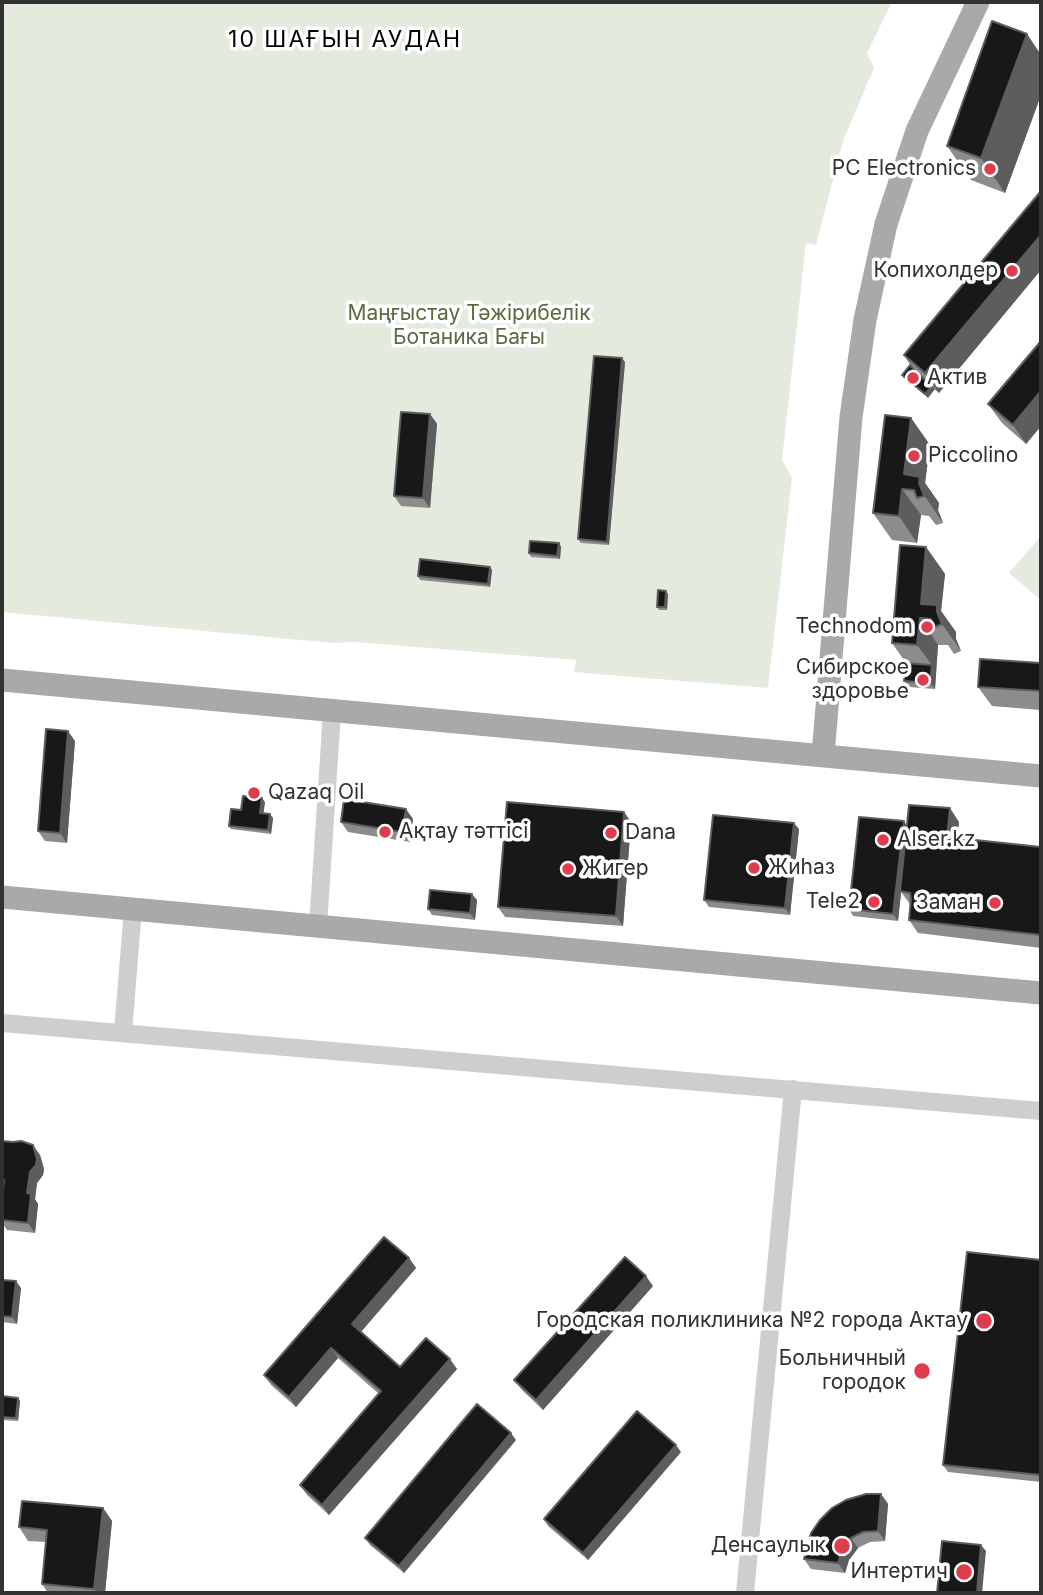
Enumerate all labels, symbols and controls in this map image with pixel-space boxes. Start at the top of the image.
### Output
district label: 10 ШАҒЫН АУДАН [230,26,460,54]
place label: PC Electronics [832,156,976,182]
marker: PC Electronics [982,161,998,177]
place label: Копихолдер [873,258,998,284]
marker: Копихолдер [1004,263,1020,279]
park label: Маңғыстау Тәжірибелік Ботаника Бағы [347,301,591,351]
place label: Актив [927,365,987,391]
marker: Актив [905,370,921,386]
place label: Piccolino [928,443,1018,469]
marker: Piccolino [906,448,922,464]
place label: Technodom [796,614,913,640]
marker: Technodom [919,619,935,635]
place label: Сибирское здоровье [796,655,909,705]
marker: Сибирское здоровье [915,672,931,688]
place label: Qazaq Oil [268,780,364,806]
marker: Qazaq Oil [246,785,262,801]
place label: Ақтау тәттісі [399,819,528,845]
place label: Dana [625,820,676,846]
marker: Ақтау тәттісі [377,824,393,840]
marker: Dana [603,825,619,841]
place label: Alser.kz [897,827,976,853]
marker: Alser.kz [875,832,891,848]
place label: Жиhаз [768,855,835,881]
place label: Жигер [582,856,648,882]
marker: Жиhаз [746,860,762,876]
marker: Жигер [560,861,576,877]
place label: Tele2 [806,889,860,915]
place label: Заман [916,890,981,916]
marker: Tele2 [866,894,882,910]
marker: Заман [987,895,1003,911]
place label: Городская поликлиника №2 города Актау [536,1308,968,1334]
marker: Городская поликлиника №2 города Актау [974,1311,994,1331]
place label: Больничный городок [779,1346,906,1396]
marker: Больничный городок [912,1361,932,1381]
place label: Денсаулык [711,1533,826,1559]
marker: Денсаулык [832,1536,852,1556]
place label: Интертич [851,1559,948,1585]
marker: Интертич [954,1562,974,1582]

